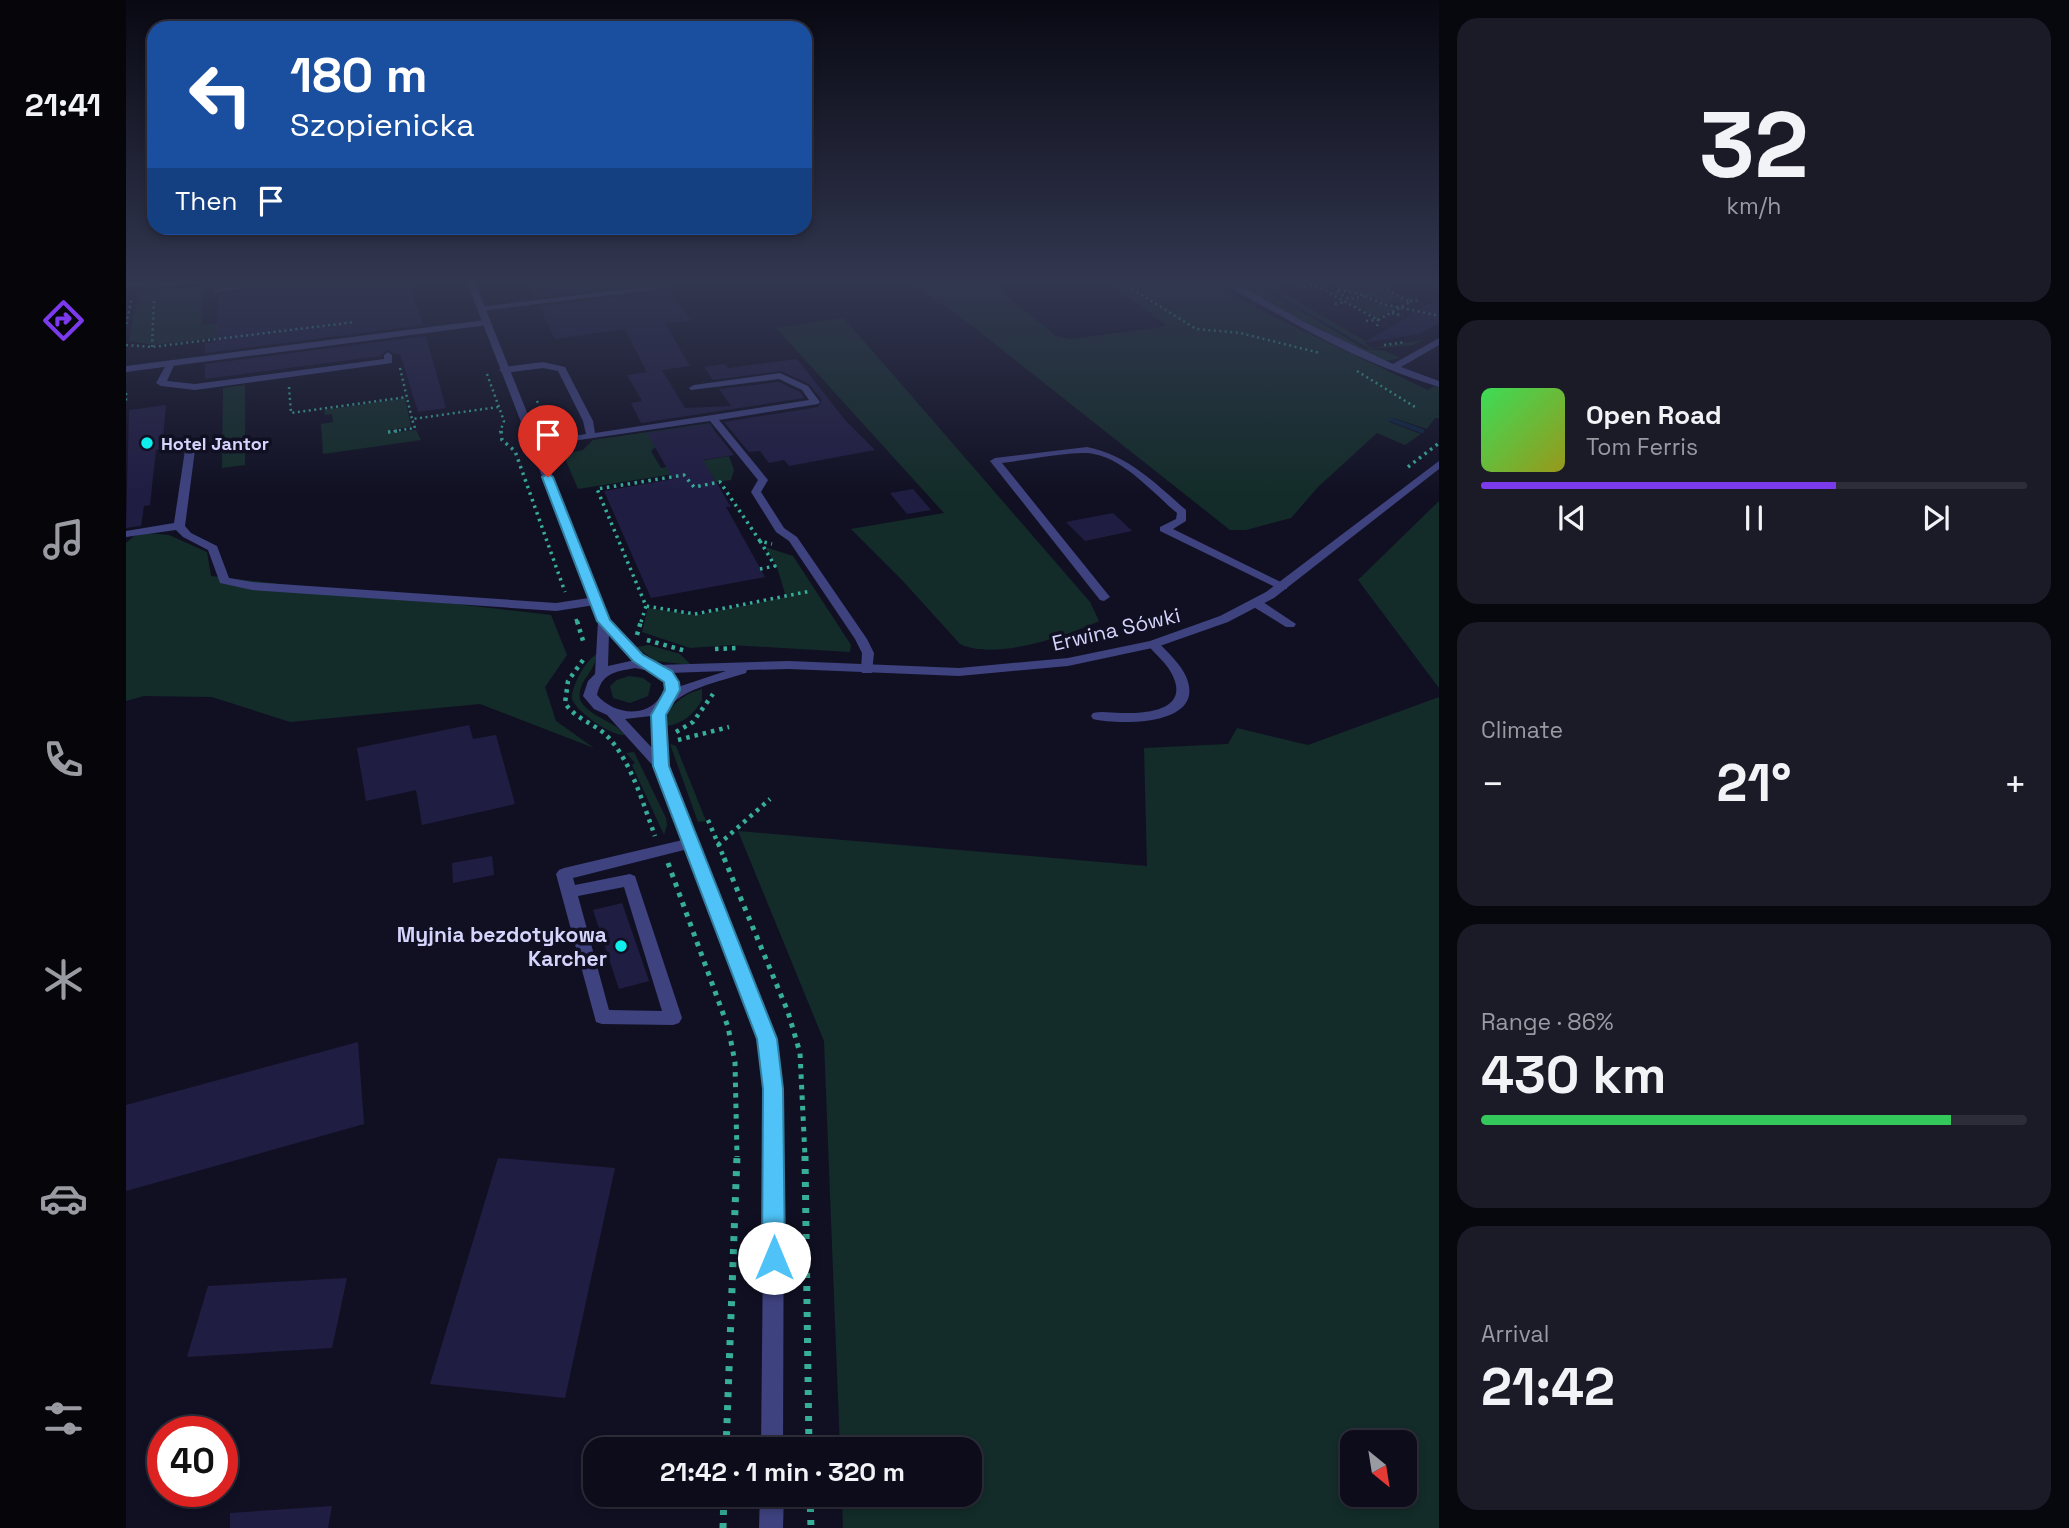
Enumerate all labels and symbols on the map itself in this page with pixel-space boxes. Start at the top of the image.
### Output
pin [518,405,578,477]
place label: Hotel Jantor [161,432,269,455]
marker: Hotel Jantor [139,435,155,451]
street label: Erwina Sówki [1049,601,1183,657]
place label: Myjnia bezdotykowa Karcher [397,921,607,972]
marker: Myjnia bezdotykowa Karcher [613,938,629,954]
position arrow [737,1221,811,1295]
speed limit sign: 40 [147,1416,238,1507]
north arrow [1340,1430,1418,1507]

